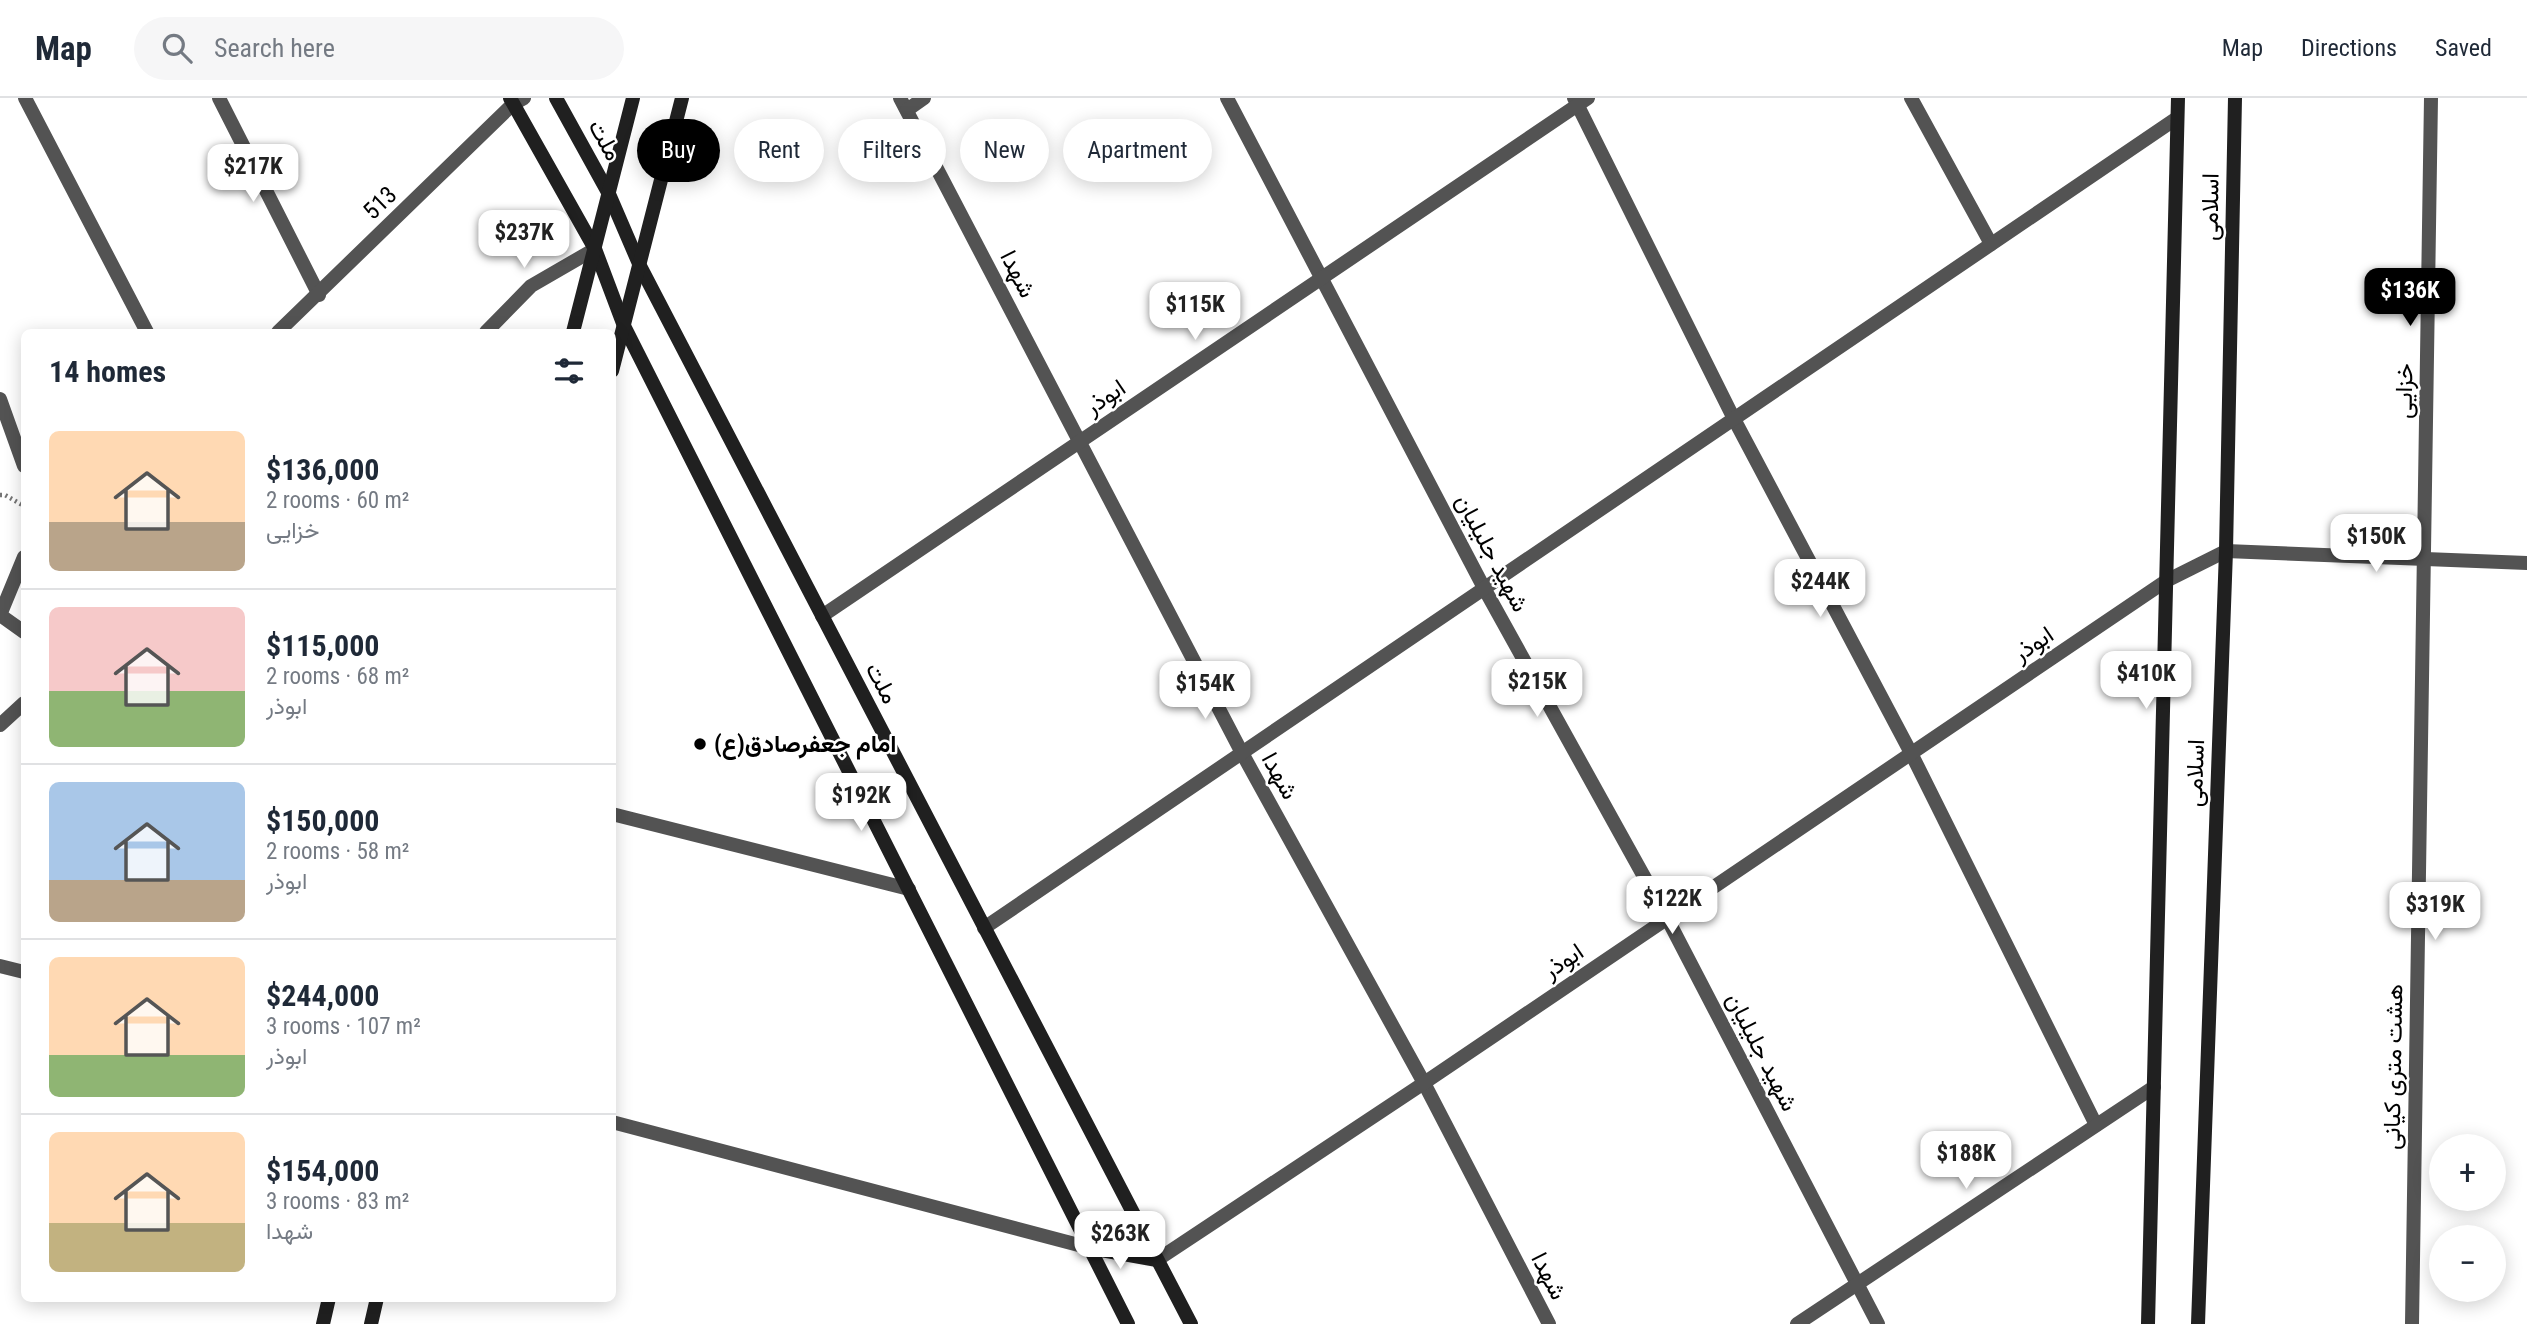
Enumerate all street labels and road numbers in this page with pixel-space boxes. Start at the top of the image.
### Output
street label: ملت [582,115,628,165]
street label: اسلامی [2195,173,2225,241]
street label: 513 [357,181,403,225]
street label: شهدا [993,246,1042,303]
street label: خزایی [2390,363,2419,419]
street label: ابوذر [1079,373,1131,422]
street label: شهید جلیلیان [1448,489,1535,617]
street label: ابوذر [2007,620,2059,669]
street label: ملت [860,658,904,708]
street label: اسلامی [2180,739,2210,807]
street label: شهدا [1255,748,1304,805]
street label: ابوذر [1537,937,1589,986]
street label: هشت متری کیانی [2378,984,2409,1150]
street label: شهید جلیلیان [1719,988,1804,1116]
street label: شهدا [1524,1248,1573,1305]

